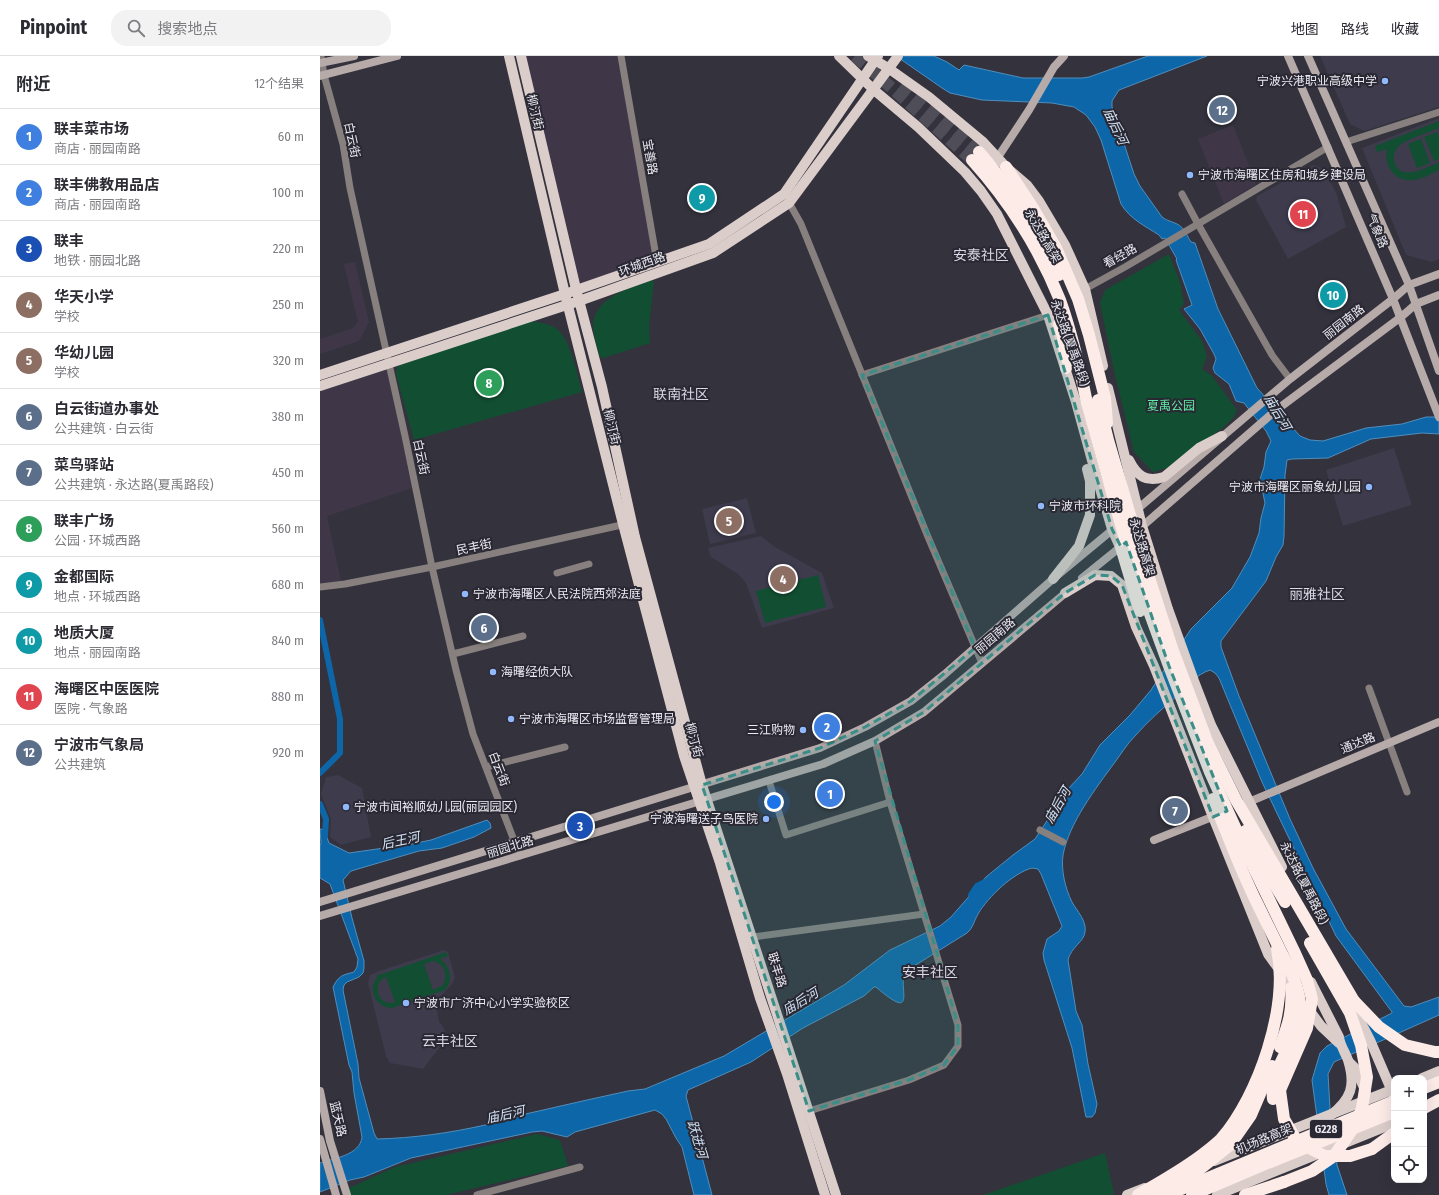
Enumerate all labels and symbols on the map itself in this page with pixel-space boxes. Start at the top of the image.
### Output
place label: 宁波兴港职业高级中学 [1257,74,1377,88]
marker: 宁波兴港职业高级中学 [1380,76,1390,86]
street label: 柳汀街 [524,93,546,131]
pin: 12 [1209,95,1235,125]
water label: 庙后河 [1101,105,1132,150]
street label: 白云街 [341,121,363,159]
street label: 宝善路 [640,138,660,176]
place label: 宁波市海曙区住房和城乡建设局 [1198,168,1366,182]
marker: 宁波市海曙区住房和城乡建设局 [1185,170,1195,180]
pin: 9 [689,183,715,213]
pin: 11 [1290,199,1316,229]
street label: 永达路高架 [1022,207,1064,265]
street label: 气象路 [1364,212,1390,250]
street label: 看经路 [1101,241,1139,271]
district label: 安泰社区 [953,247,1009,264]
street label: 环城西路 [617,249,667,279]
pin: 10 [1320,280,1346,310]
street label: 永达路(夏禹路段) [1048,298,1092,389]
street label: 丽园南路 [1321,302,1367,342]
pin: 8 [476,368,502,398]
district label: 联南社区 [653,386,709,403]
water label: 庙后河 [1261,392,1296,435]
park label: 夏禹公园 [1147,399,1195,413]
street label: 柳汀街 [601,408,623,446]
street label: 白云街 [410,438,432,476]
place label: 宁波市海曙区丽象幼儿园 [1229,480,1361,494]
marker: 宁波市海曙区丽象幼儿园 [1364,482,1374,492]
place label: 宁波市环科院 [1049,499,1121,513]
marker: 宁波市环科院 [1036,501,1046,511]
pin: 5 [716,506,742,536]
street label: 永达路高架 [1127,516,1157,578]
street label: 民丰街 [455,536,493,558]
pin: 4 [770,564,796,594]
district label: 丽雅社区 [1289,586,1345,603]
place label: 宁波市海曙区人民法院西郊法庭 [473,587,641,601]
marker: 宁波市海曙区人民法院西郊法庭 [460,589,470,599]
pin: 6 [471,613,497,643]
street label: 丽园南路 [972,615,1018,657]
place label: 海曙经侦大队 [501,665,573,679]
marker: 海曙经侦大队 [488,667,498,677]
place label: 宁波市海曙区市场监督管理局 [519,712,675,726]
pin: 2 [814,712,840,742]
marker: 宁波市海曙区市场监督管理局 [506,714,516,724]
street label: 柳汀街 [683,721,705,759]
place label: 三江购物 [747,723,795,737]
marker: 三江购物 [798,725,808,735]
street label: 通达路 [1339,730,1377,756]
street label: 白云街 [486,750,512,788]
pin: 1 [817,779,843,809]
water label: 庙后河 [1041,782,1075,826]
your location [764,792,784,812]
pin: 7 [1162,796,1188,826]
place label: 宁波市闻裕顺幼儿园(丽园园区) [354,800,518,814]
marker: 宁波市闻裕顺幼儿园(丽园园区) [341,802,351,812]
pin: 3 [567,811,593,841]
place label: 宁波海曙送子鸟医院 [650,812,758,826]
marker: 宁波海曙送子鸟医院 [761,814,771,824]
water label: 后王河 [379,828,424,852]
street label: 丽园北路 [485,833,535,861]
street label: 永达路(夏禹路段) [1277,839,1331,927]
street label: 联丰路 [765,951,789,989]
district label: 安丰社区 [902,964,958,981]
water label: 庙后河 [780,983,823,1018]
place label: 宁波市广济中心小学实验校区 [414,996,570,1010]
marker: 宁波市广济中心小学实验校区 [401,998,411,1008]
district label: 云丰社区 [422,1033,478,1050]
street label: 蓝天路 [327,1100,349,1138]
water label: 庙后河 [484,1102,529,1126]
water label: 跃进河 [685,1118,711,1163]
road number: G228 [1310,1120,1342,1138]
street label: 机场路高架 [1234,1121,1294,1157]

